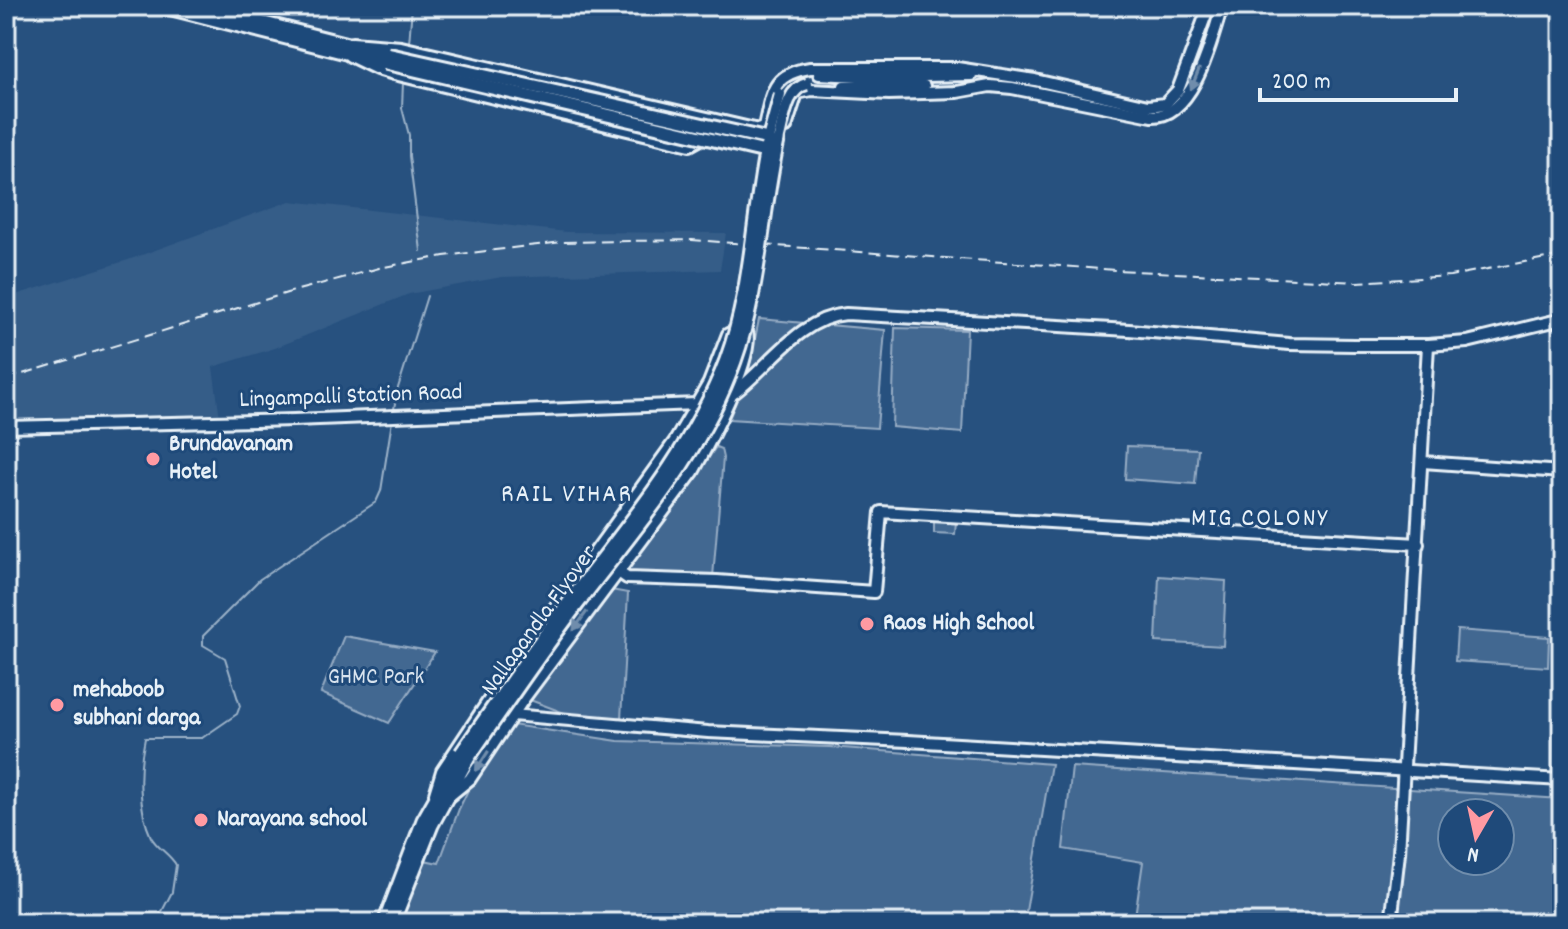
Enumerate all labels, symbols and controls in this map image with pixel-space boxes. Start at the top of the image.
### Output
scale bar [1260,52,1456,102]
text: 200 m [1272,66,1331,100]
one-way arrow [1189,67,1202,91]
street label: Lingampalli Station Road [239,376,463,418]
place label: Brundavanam Hotel [169,428,293,490]
marker: Brundavanam Hotel [144,450,162,468]
district label: RAIL VIHAR [501,477,633,514]
district label: MIG COLONY [1191,501,1329,538]
street label: Nallagandla Flyover [474,539,606,703]
place label: Raos High School [883,607,1034,641]
one-way arrow [572,610,588,632]
marker: Raos High School [858,615,876,633]
park label: GHMC Park [328,661,424,695]
place label: mehaboob subhani darga [73,674,201,736]
marker: mehaboob subhani darga [48,696,66,714]
one-way arrow [474,751,489,772]
north arrow [1436,797,1516,877]
place label: Narayana school [217,803,367,837]
marker: Narayana school [192,811,210,829]
text: N [1466,837,1481,869]

